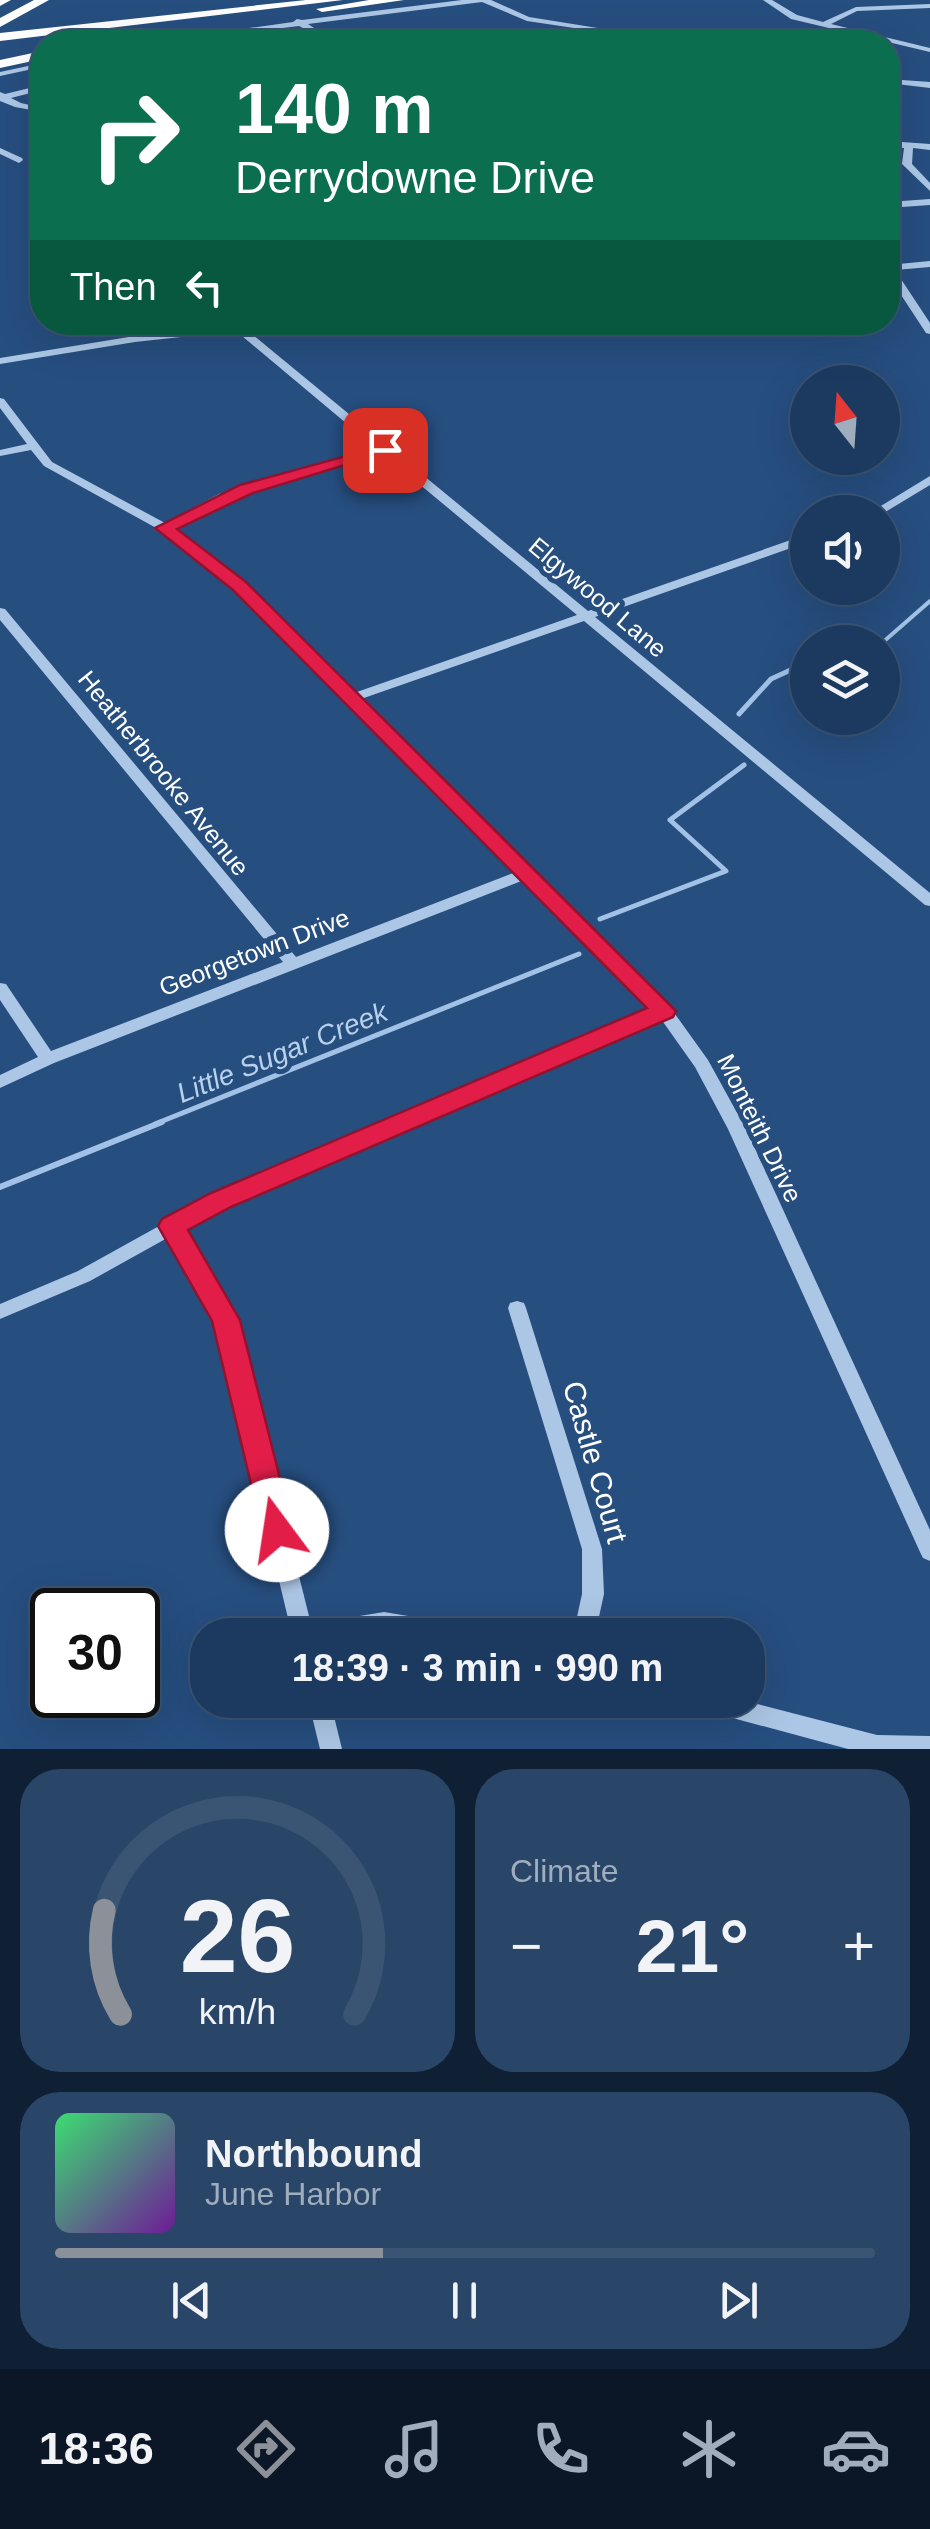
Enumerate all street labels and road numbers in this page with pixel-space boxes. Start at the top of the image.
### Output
street label: Elgywood Lane [524,531,672,663]
street label: Heatherbrooke Avenue [73,665,255,881]
street label: Georgetown Drive [155,903,353,1001]
street label: Monteith Drive [712,1049,808,1207]
street label: Castle Court [557,1377,635,1547]

